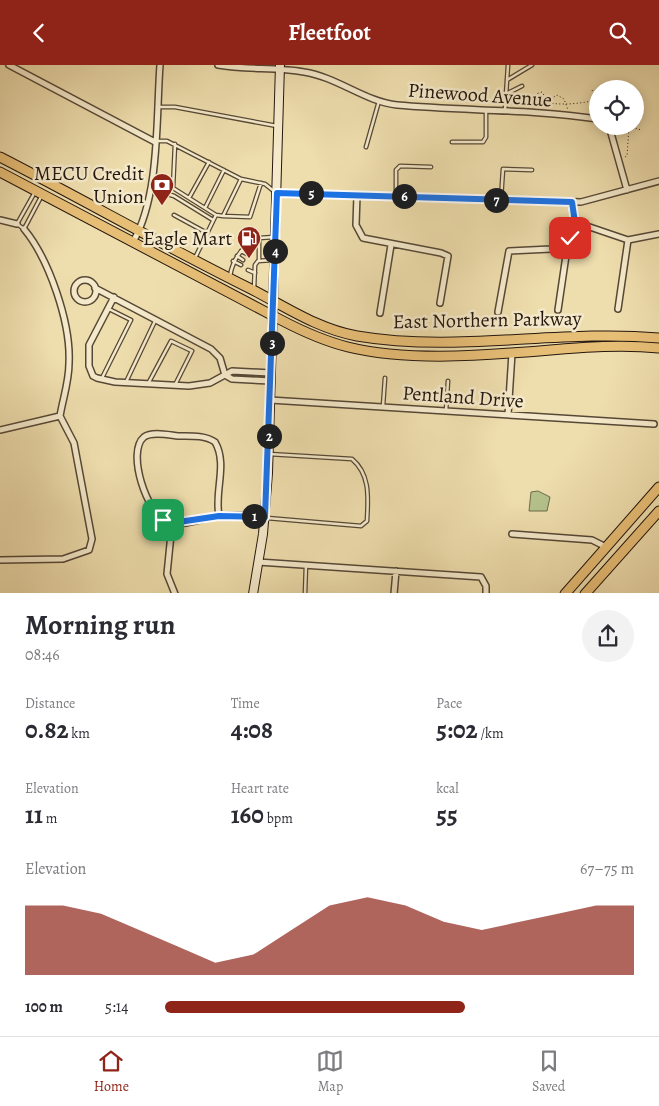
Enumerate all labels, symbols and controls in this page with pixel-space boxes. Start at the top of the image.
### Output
text: Fleetfoot [288,18,371,48]
icon: back [25,19,53,47]
icon: search [606,19,634,47]
street label: Pinewood Avenue [407,76,553,114]
map controls [589,80,644,135]
button: locate [589,80,644,135]
place label: MECU Credit Union [34,160,144,210]
bank icon: MECU Credit Union [149,172,175,206]
pin: 5 [298,181,324,205]
pin: 6 [392,183,416,209]
text: 5 [309,184,314,203]
text: 6 [401,187,408,206]
pin: 7 [484,187,508,213]
text: 7 [494,191,499,210]
pin [549,217,591,259]
icon: check [556,224,584,252]
place label: Eagle Mart [143,225,232,252]
fuel station icon: Eagle Mart [236,225,262,259]
pin: 4 [262,239,288,263]
text: 4 [272,242,279,261]
street label: East Northern Parkway [392,305,583,335]
pin: 3 [260,331,284,355]
text: 3 [269,334,276,353]
street label: Pentland Drive [402,379,525,415]
pin: 2 [256,423,282,449]
text: 2 [266,427,273,446]
pin [142,499,184,541]
pin: 1 [242,503,266,529]
icon: arrive [149,506,177,534]
text: 1 [252,507,257,526]
text: Morning run [25,606,175,644]
button: share [582,610,634,662]
text: 08:46 [25,644,60,666]
text: Distance [25,694,75,713]
text: Time [231,694,260,713]
text: Pace [436,694,462,713]
text: 0.82 [25,713,69,747]
text: 4:08 [231,713,273,747]
text: 5:02 [436,713,478,747]
text: km [69,724,90,743]
text: /km [478,724,504,743]
text: Elevation [25,779,79,798]
text: Heart rate [231,779,289,798]
text: kcal [436,779,459,798]
text: 11 [25,798,43,832]
text: 160 [231,798,264,832]
text: 55 [436,798,458,832]
text: m [43,809,57,828]
text: bpm [264,809,293,828]
text: Elevation [25,858,86,880]
text: 67–75 m [580,858,634,880]
text: 100 m [25,996,63,1018]
text: 5:14 [105,996,128,1018]
tab: Home [94,1047,129,1096]
tab: Map [316,1047,344,1096]
tab: Saved [532,1047,565,1096]

